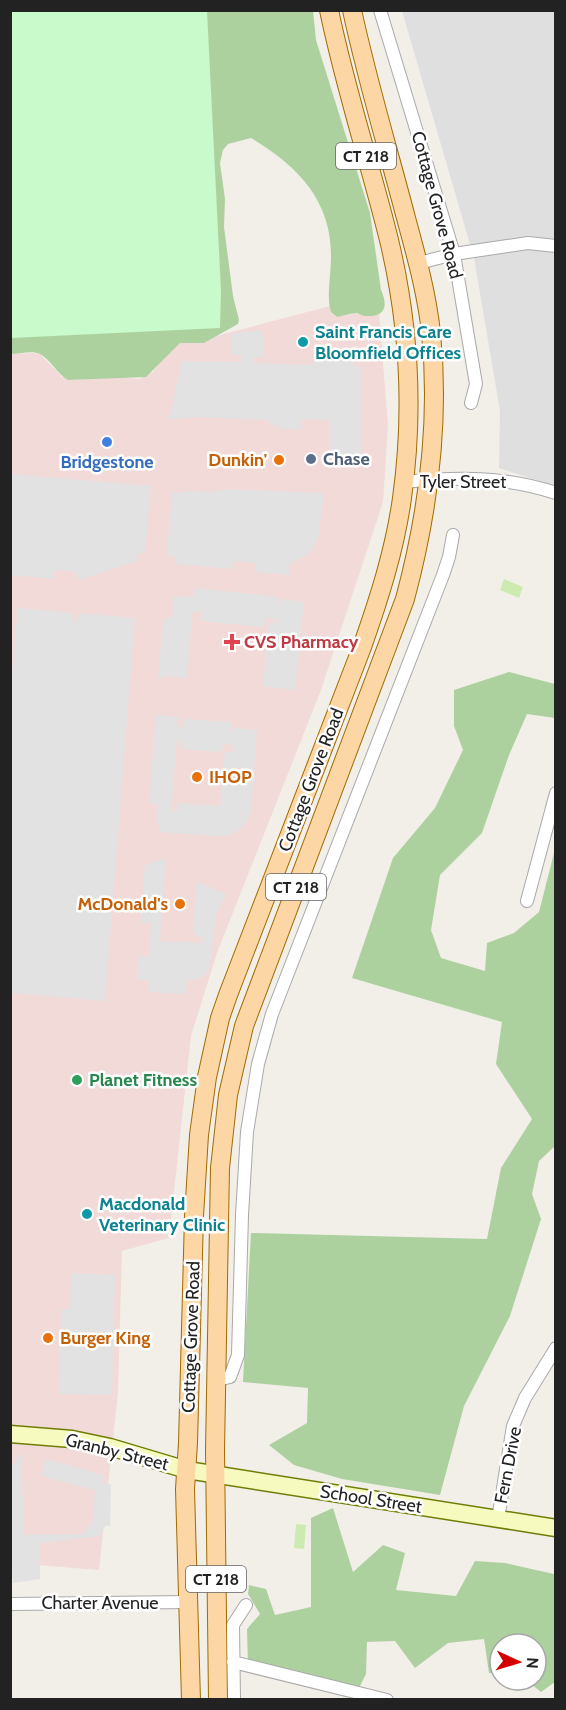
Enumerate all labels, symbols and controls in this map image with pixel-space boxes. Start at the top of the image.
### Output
street label: Cottage Grove Road [407,129,467,281]
road number: CT 218 [336,143,396,169]
place label: Saint Francis Care Bloomfield Offices [315,321,462,364]
marker: Saint Francis Care Bloomfield Offices [296,335,310,349]
marker: Bridgestone [100,435,114,449]
place label: Chase [323,448,370,470]
place label: Dunkin' [208,449,267,471]
place label: Bridgestone [60,451,154,473]
marker: Chase [304,452,318,466]
marker: Dunkin' [272,453,286,467]
street label: Tyler Street [420,471,506,493]
place label: CVS Pharmacy [244,631,359,653]
marker: CVS Pharmacy [225,635,239,649]
street label: Cottage Grove Road [274,705,348,855]
place label: IHOP [209,766,252,788]
marker: IHOP [190,770,204,784]
road number: CT 218 [266,874,326,900]
place label: McDonald's [78,893,168,915]
marker: McDonald's [173,897,187,911]
place label: Planet Fitness [89,1069,197,1091]
marker: Planet Fitness [70,1073,84,1087]
place label: Macdonald Veterinary Clinic [99,1193,225,1236]
marker: Macdonald Veterinary Clinic [80,1207,94,1221]
street label: Cottage Grove Road [177,1261,205,1413]
place label: Burger King [60,1327,150,1349]
marker: Burger King [41,1331,55,1345]
street label: Fern Drive [490,1425,526,1505]
street label: Granby Street [63,1429,171,1475]
street label: School Street [319,1480,423,1518]
road number: CT 218 [186,1566,246,1592]
street label: Charter Avenue [41,1592,159,1614]
north arrow [488,1632,548,1692]
text: N [523,1657,542,1669]

